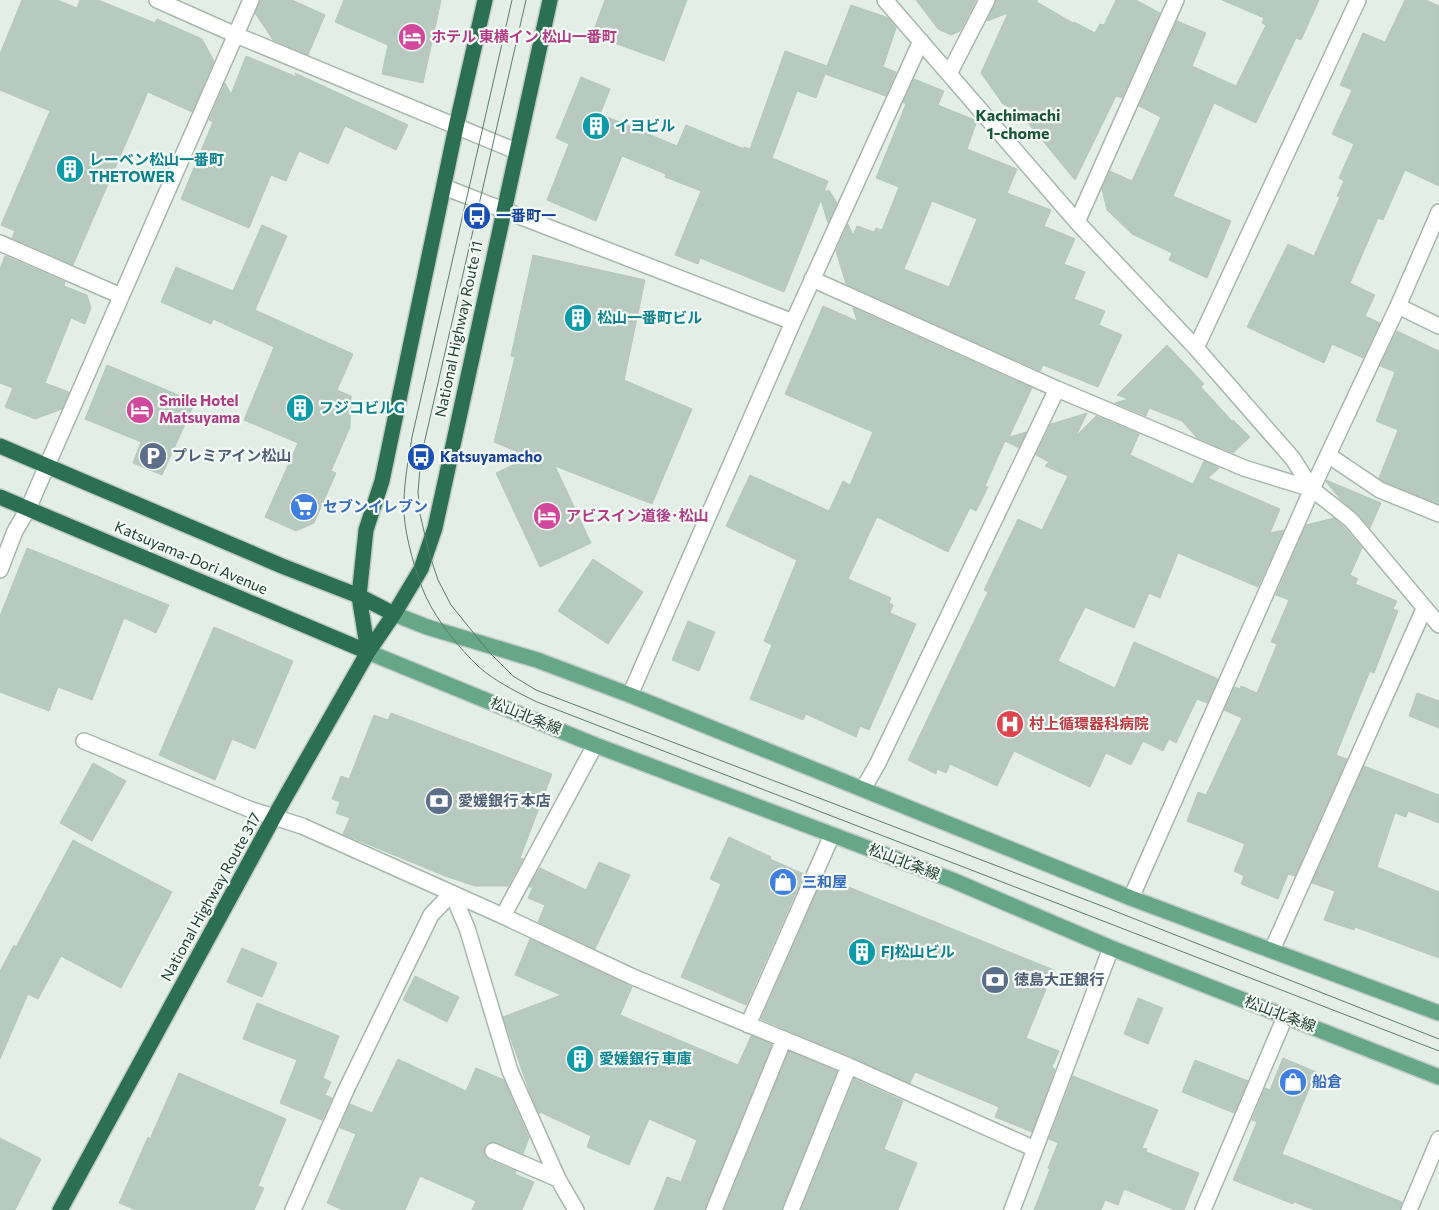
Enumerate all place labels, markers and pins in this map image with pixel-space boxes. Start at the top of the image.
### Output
hotel icon: ホテル 東横イン 松山一番町 [397,22,427,52]
place label: ホテル 東横イン 松山一番町 [431,27,617,45]
building icon: イヨビル [581,111,611,141]
place label: イヨビル [615,116,675,134]
place label: レーベン松山一番町 THETOWER [89,150,224,185]
building icon: レーベン松山一番町 THETOWER [55,154,85,184]
bus stop icon: 一番町一 [462,201,492,231]
place label: 一番町一 [496,206,556,224]
building icon: 松山一番町ビル [563,303,593,333]
place label: 松山一番町ビル [597,308,702,326]
place label: Smile Hotel Matsuyama [159,391,240,426]
building icon: フジコビルG [285,393,315,423]
hotel icon: Smile Hotel Matsuyama [125,395,155,425]
place label: フジコビルG [319,398,405,416]
parking icon: プレミアイン松山 [138,441,168,471]
bus stop icon: Katsuyamacho [406,442,436,472]
place label: プレミアイン松山 [172,446,291,464]
place label: Katsuyamacho [440,447,542,465]
supermarket icon: セブンイレブン [289,492,319,522]
place label: セブンイレブン [323,497,428,515]
hotel icon: アビスイン道後･松山 [532,501,562,531]
place label: アビスイン道後･松山 [566,506,709,524]
hospital icon: 村上循環器科病院 [995,709,1025,739]
place label: 村上循環器科病院 [1029,714,1149,732]
bank icon: 愛媛銀行 本店 [424,786,454,816]
place label: 愛媛銀行 本店 [458,791,551,809]
shop icon: 三和屋 [768,867,798,897]
place label: 三和屋 [802,872,847,890]
building icon: FJ松山ビル [847,937,877,967]
place label: FJ松山ビル [881,942,954,960]
bank icon: 徳島大正銀行 [980,965,1010,995]
place label: 徳島大正銀行 [1014,970,1104,988]
building icon: 愛媛銀行 車庫 [565,1044,595,1074]
place label: 愛媛銀行 車庫 [599,1049,692,1067]
shop icon: 船倉 [1278,1067,1308,1097]
place label: 船倉 [1312,1072,1342,1090]

